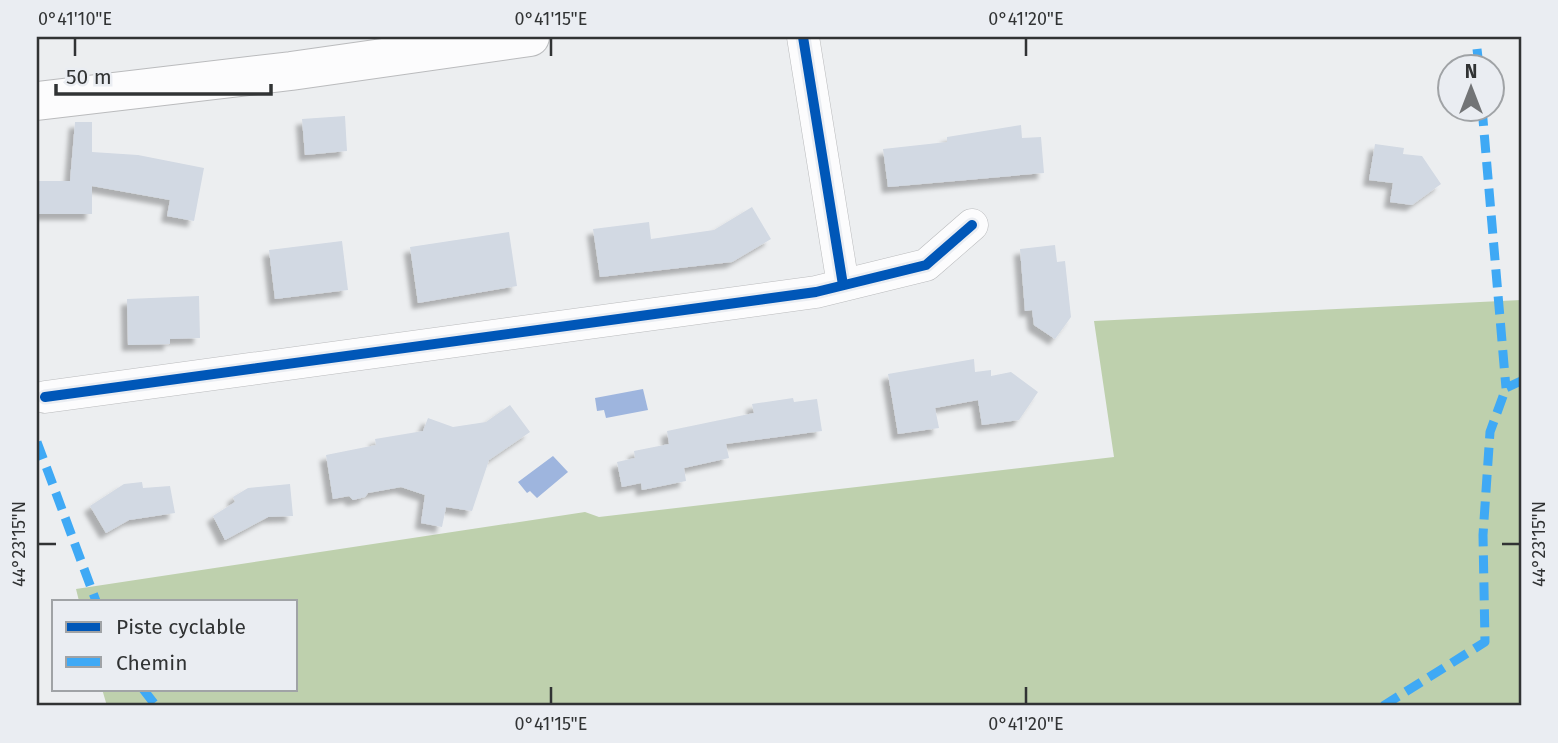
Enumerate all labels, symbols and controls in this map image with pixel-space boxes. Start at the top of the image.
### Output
text: 0°41'10"E [38,8,112,30]
text: 0°41'15"E [515,8,587,30]
text: 0°41'20"E [988,8,1064,30]
scale bar [56,52,271,96]
north arrow [1436,52,1506,122]
text: N [1465,60,1477,83]
text: 50 m [66,64,112,90]
text: 44°23'15"N [8,501,30,587]
text: 44°23'15"N [1528,501,1550,587]
legend [52,600,298,690]
text: Piste cyclable [116,614,246,640]
text: Chemin [116,650,188,676]
text: 0°41'15"E [515,713,587,735]
text: 0°41'20"E [988,713,1064,735]

